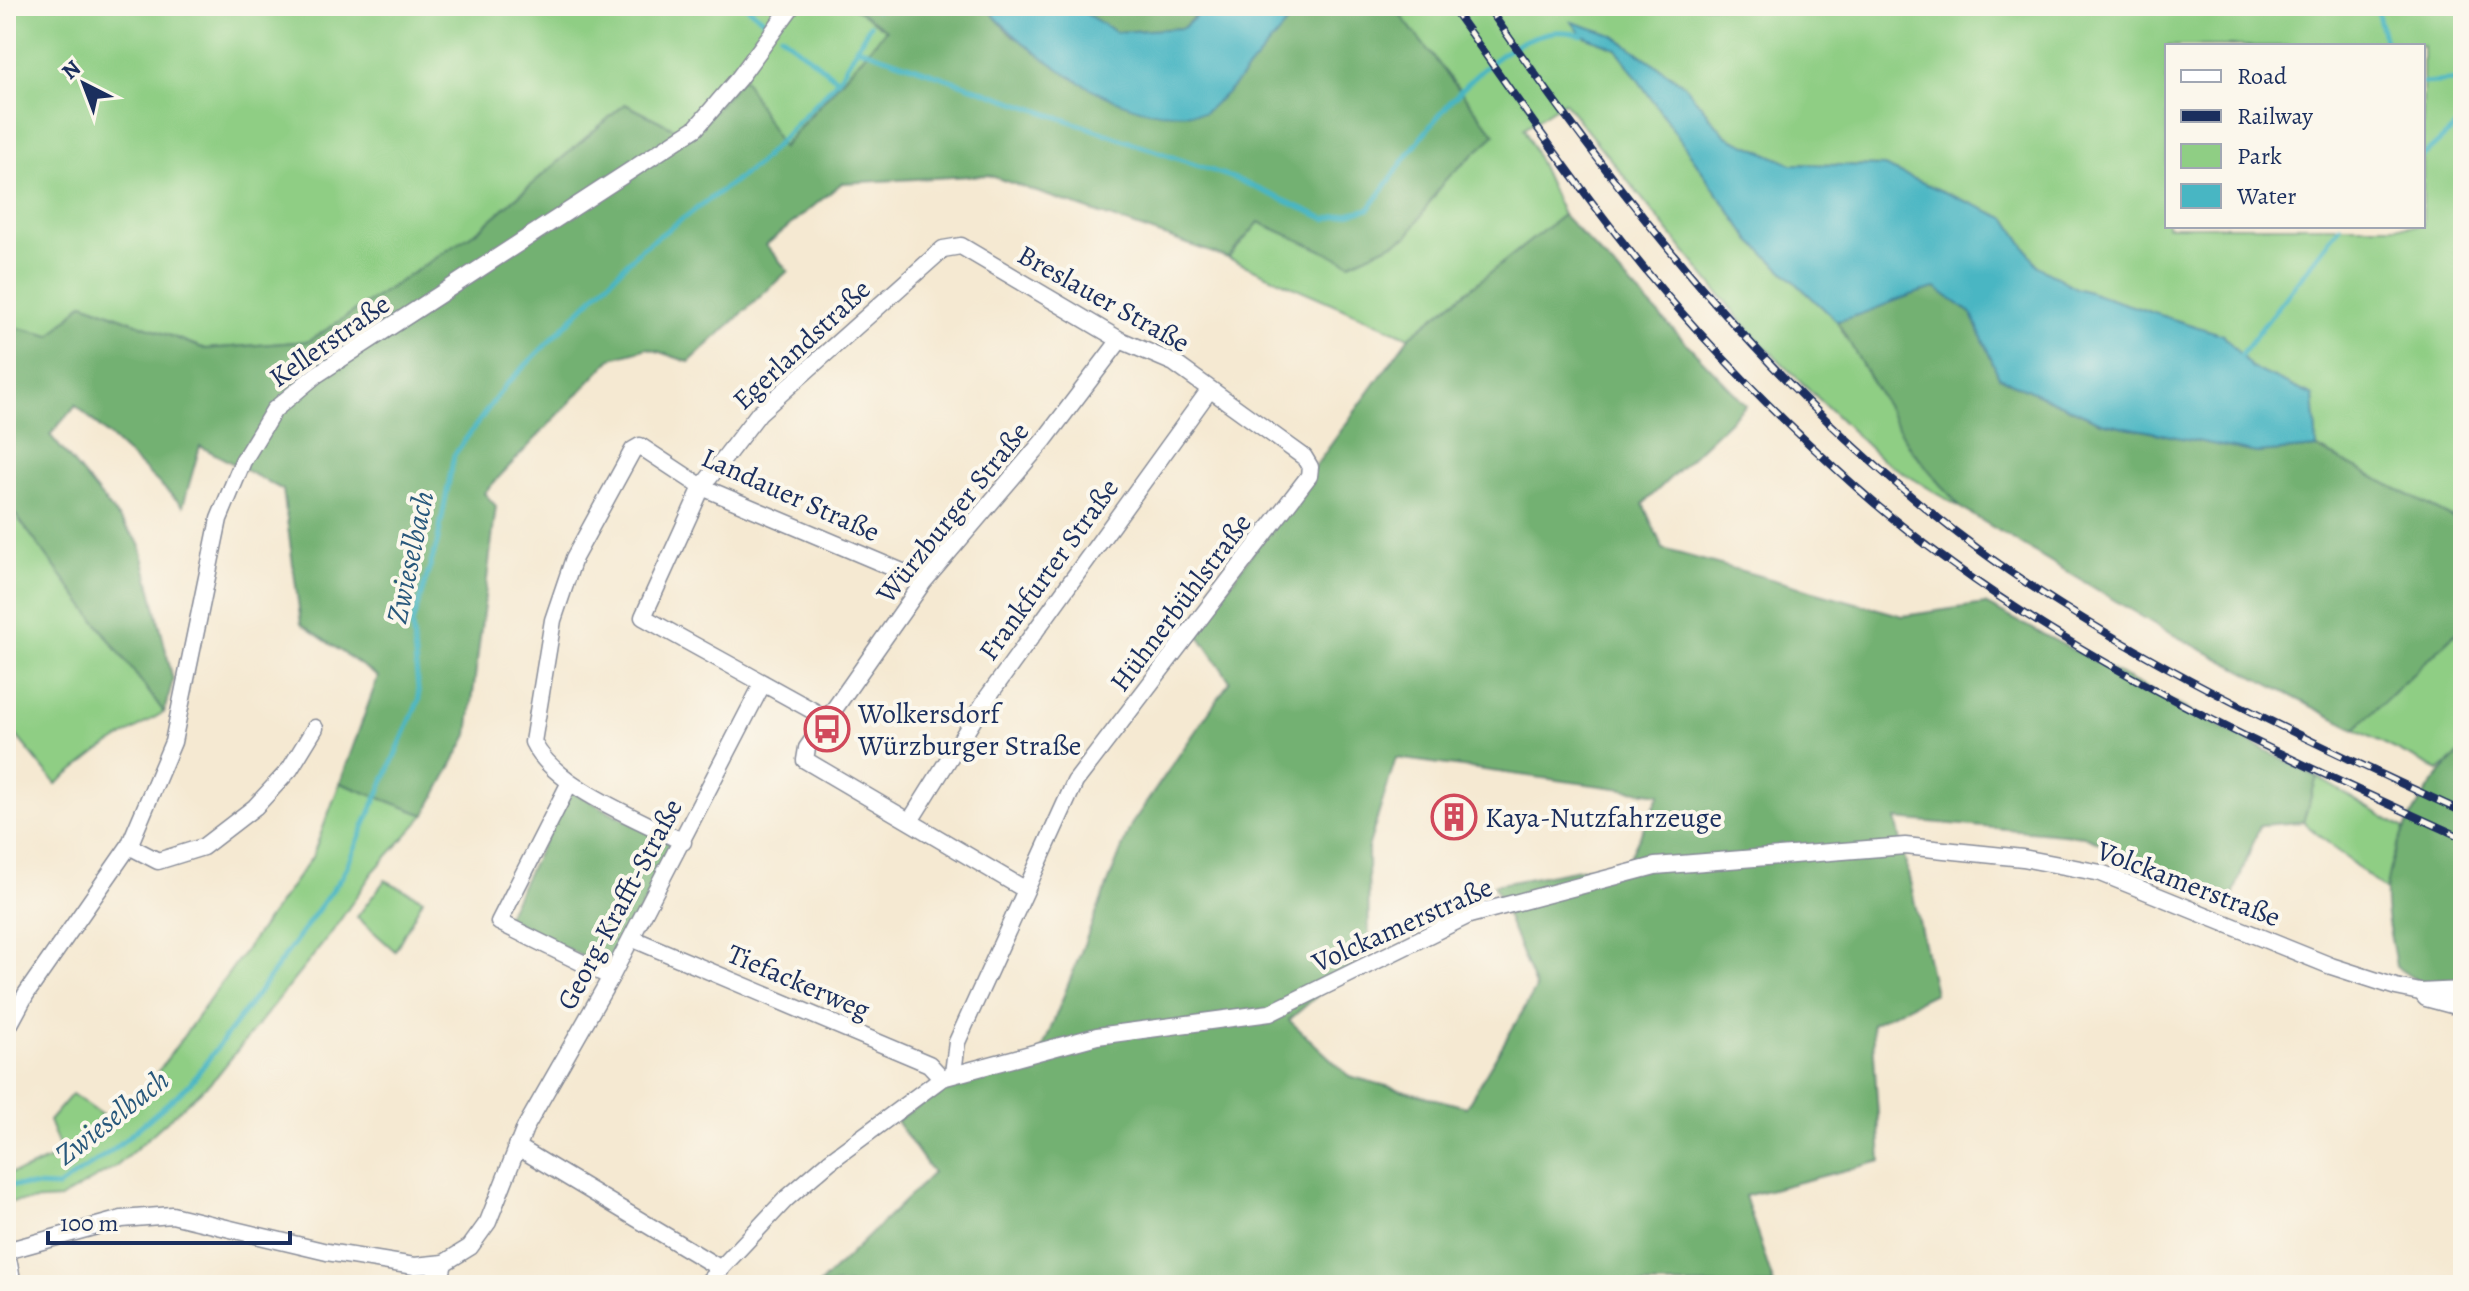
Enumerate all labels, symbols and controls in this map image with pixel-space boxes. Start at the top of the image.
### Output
north arrow [44,44,124,124]
legend [2165,44,2425,228]
text: N [55,53,87,86]
text: Road [2237,60,2287,92]
text: Railway [2237,100,2313,132]
text: Park [2237,140,2282,172]
text: Water [2236,180,2297,212]
street label: Breslauer Straße [1011,236,1196,362]
street label: Egerlandstraße [724,271,879,419]
street label: Kellerstraße [262,285,398,396]
street label: Würzburger Straße [867,414,1038,612]
street label: Landauer Straße [695,439,886,551]
street label: Frankfurter Straße [970,471,1128,668]
water label: Zwieselbach [376,487,444,627]
street label: Hühnerbühlstraße [1101,506,1260,700]
place label: Wolkersdorf Würzburger Straße [857,695,1081,765]
bus stop icon: Wolkersdorf Würzburger Straße [803,705,851,753]
street label: Georg-Krafft-Straße [548,792,692,1017]
building icon: Kaya-Nutzfahrzeuge [1430,793,1478,841]
place label: Kaya-Nutzfahrzeuge [1485,799,1722,837]
street label: Volckamerstraße [2090,831,2286,936]
street label: Volckamerstraße [1305,868,1499,982]
street label: Tiefackerweg [722,935,876,1029]
water label: Zwieselbach [47,1060,177,1174]
scale bar [48,1195,290,1245]
text: 100 m [60,1207,119,1239]

